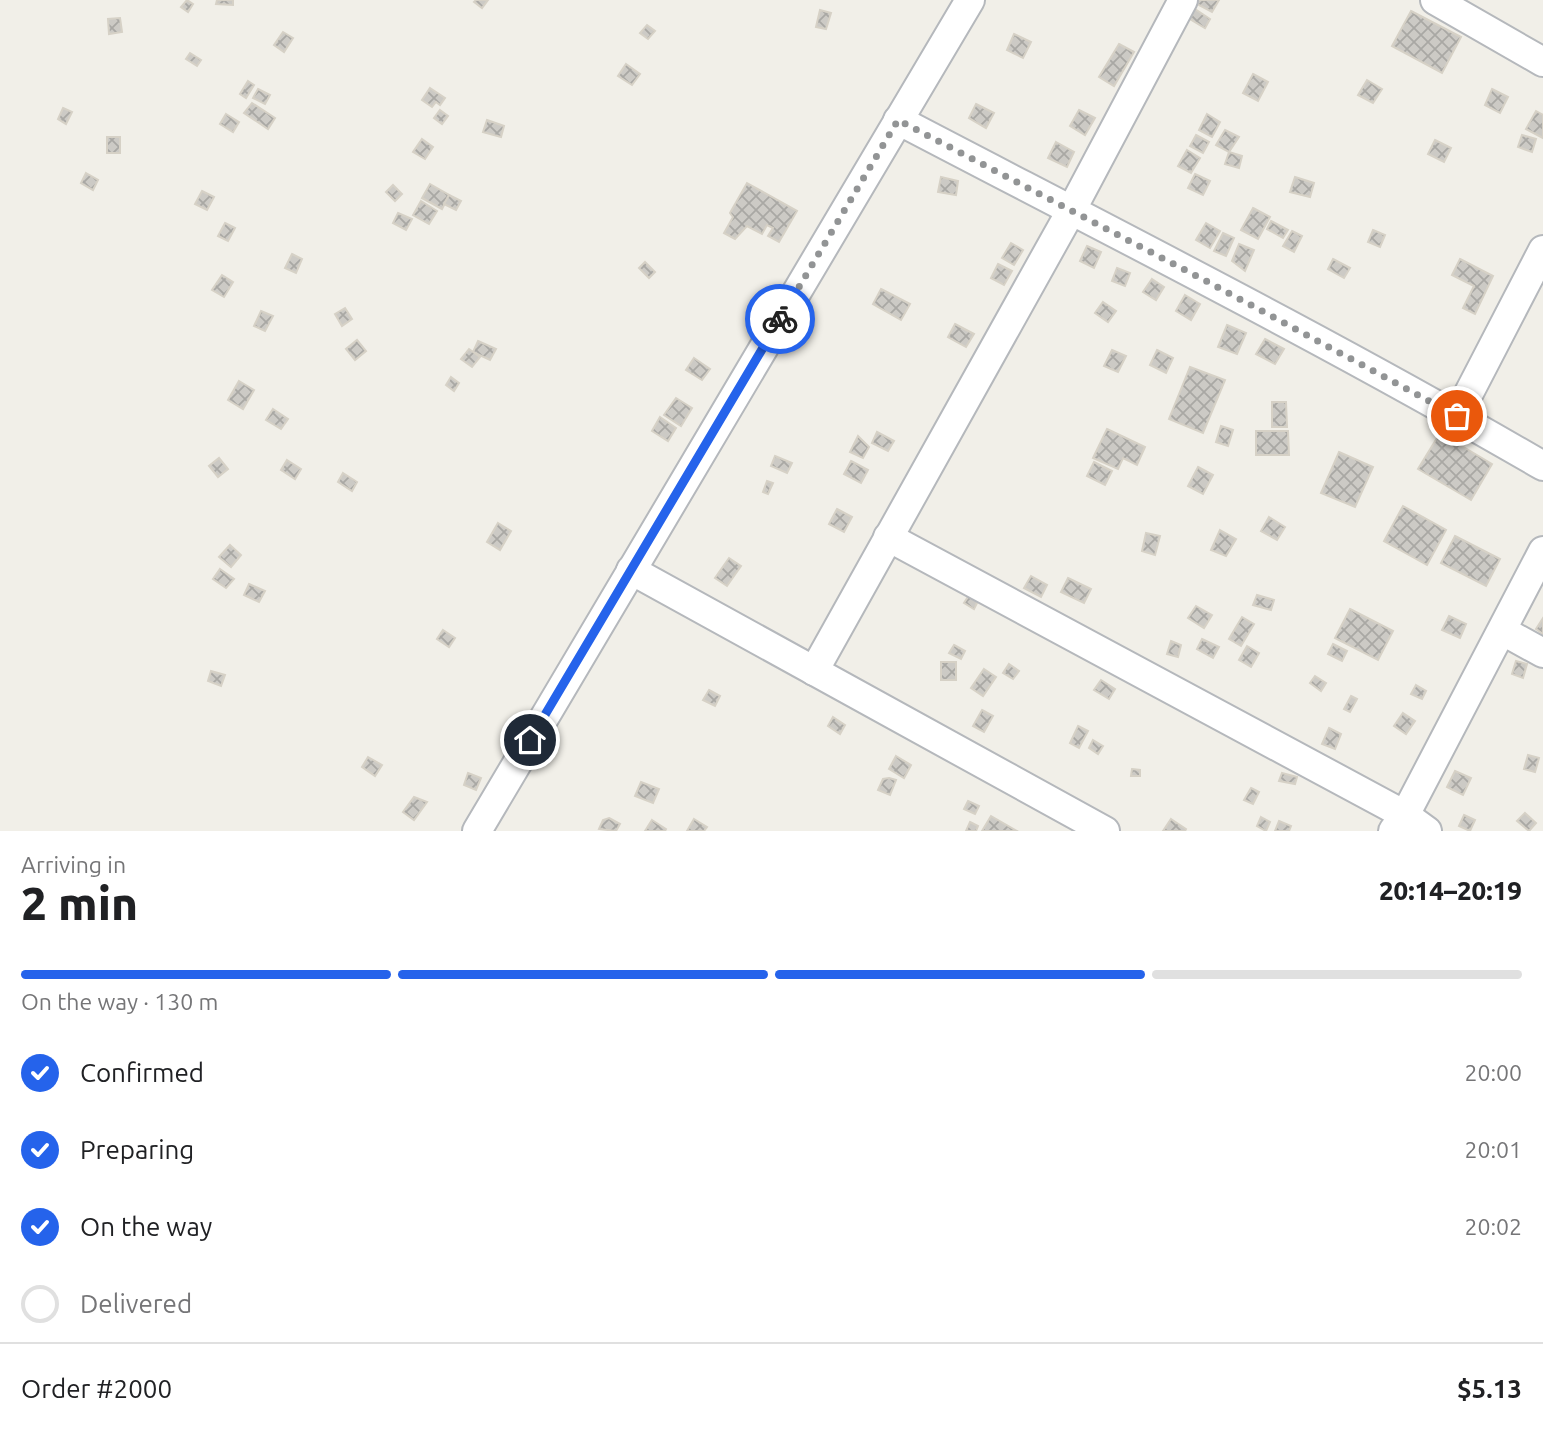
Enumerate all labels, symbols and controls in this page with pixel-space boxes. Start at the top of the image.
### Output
courier [745,284,815,354]
icon: bike [761,300,799,338]
pin [1427,386,1487,446]
icon: bag [1438,397,1476,435]
pin [500,710,560,770]
icon: home [511,721,549,759]
text: Arriving in [21,852,126,877]
text: 20:14–20:19 [1379,876,1522,905]
text: 2 min [21,877,138,929]
text: On the way · 130 m [21,989,218,1014]
icon: check [21,1054,59,1092]
text: Confirmed [80,1058,204,1087]
text: 20:00 [1464,1060,1522,1085]
icon: check [21,1131,59,1169]
text: Preparing [80,1135,194,1164]
text: 20:01 [1464,1137,1522,1162]
icon: check [21,1208,59,1246]
text: On the way [80,1212,212,1241]
text: 20:02 [1464,1214,1522,1239]
text: Delivered [80,1289,192,1318]
text: Order #2000 [21,1374,172,1403]
text: $5.13 [1457,1374,1522,1403]

